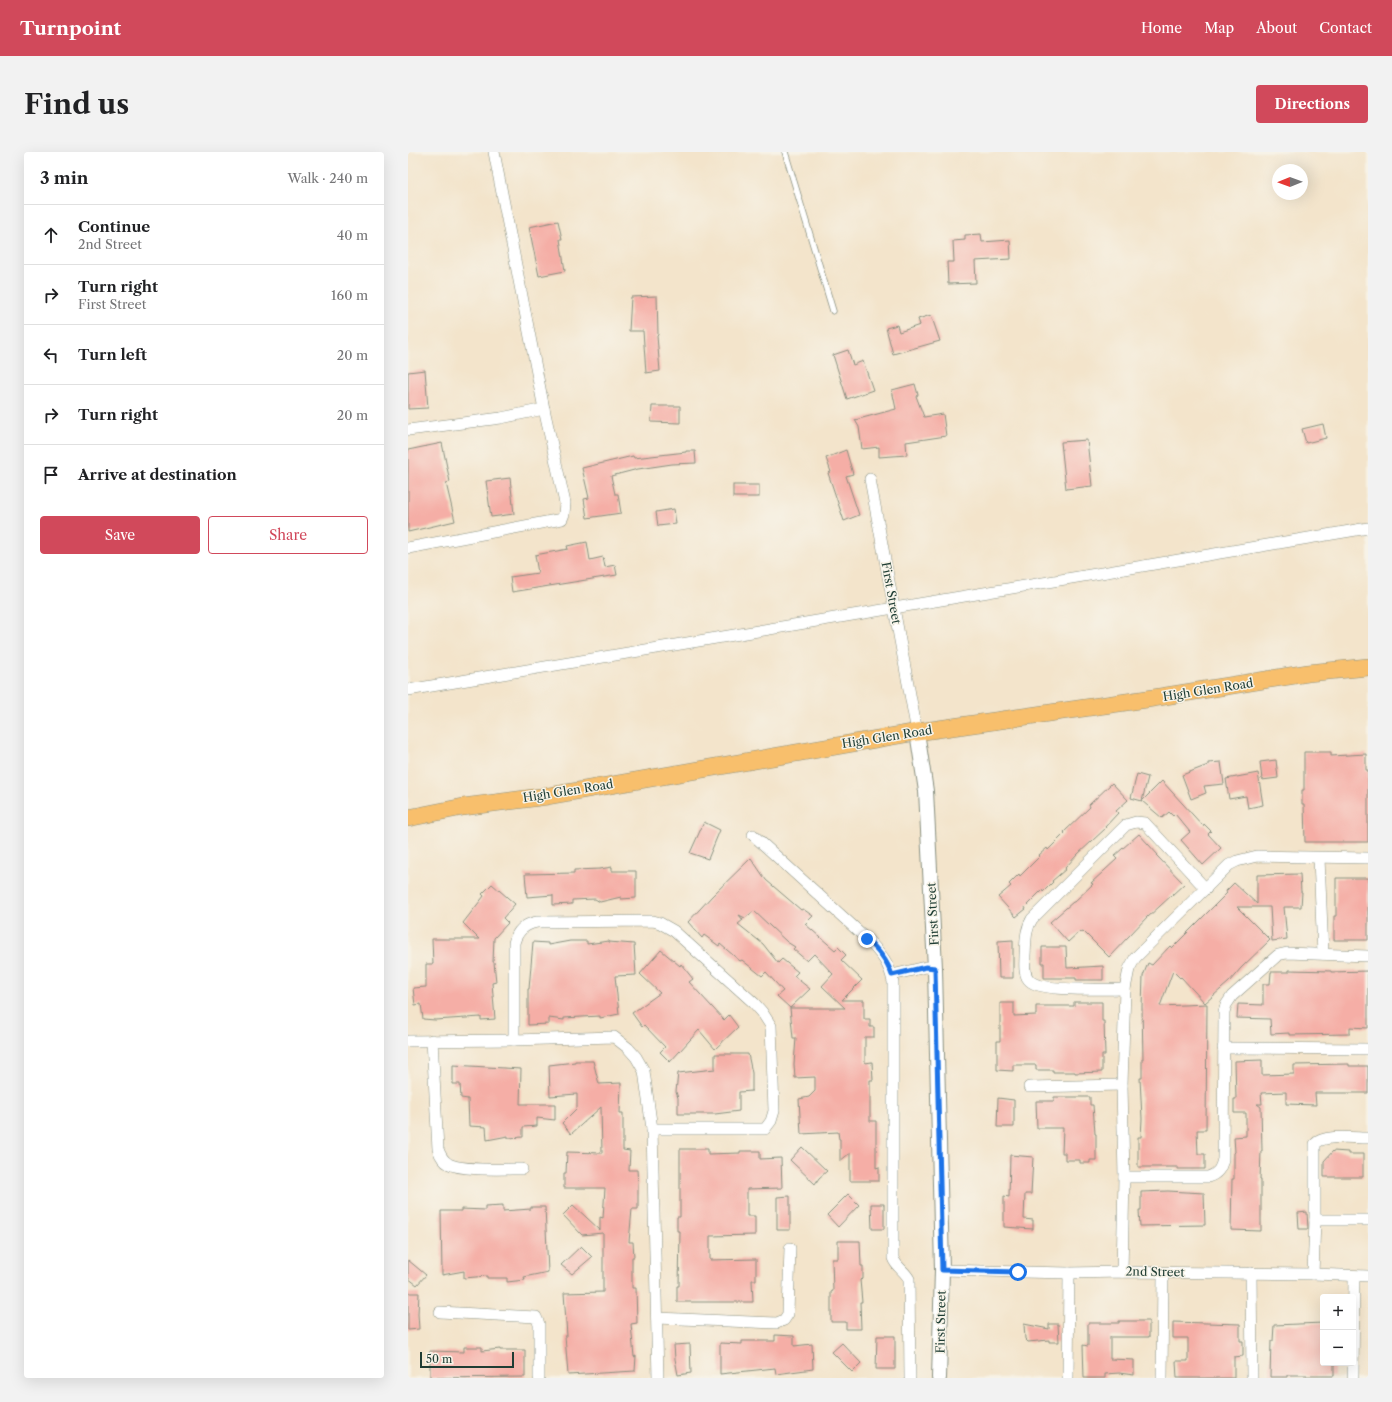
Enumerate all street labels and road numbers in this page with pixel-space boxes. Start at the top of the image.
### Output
street label: First Street [879,561,904,626]
street label: High Glen Road [1162,675,1255,704]
street label: High Glen Road [841,722,934,751]
street label: High Glen Road [522,776,615,805]
street label: First Street [923,881,942,946]
street label: 2nd Street [1125,1263,1185,1280]
street label: First Street [932,1290,949,1354]

